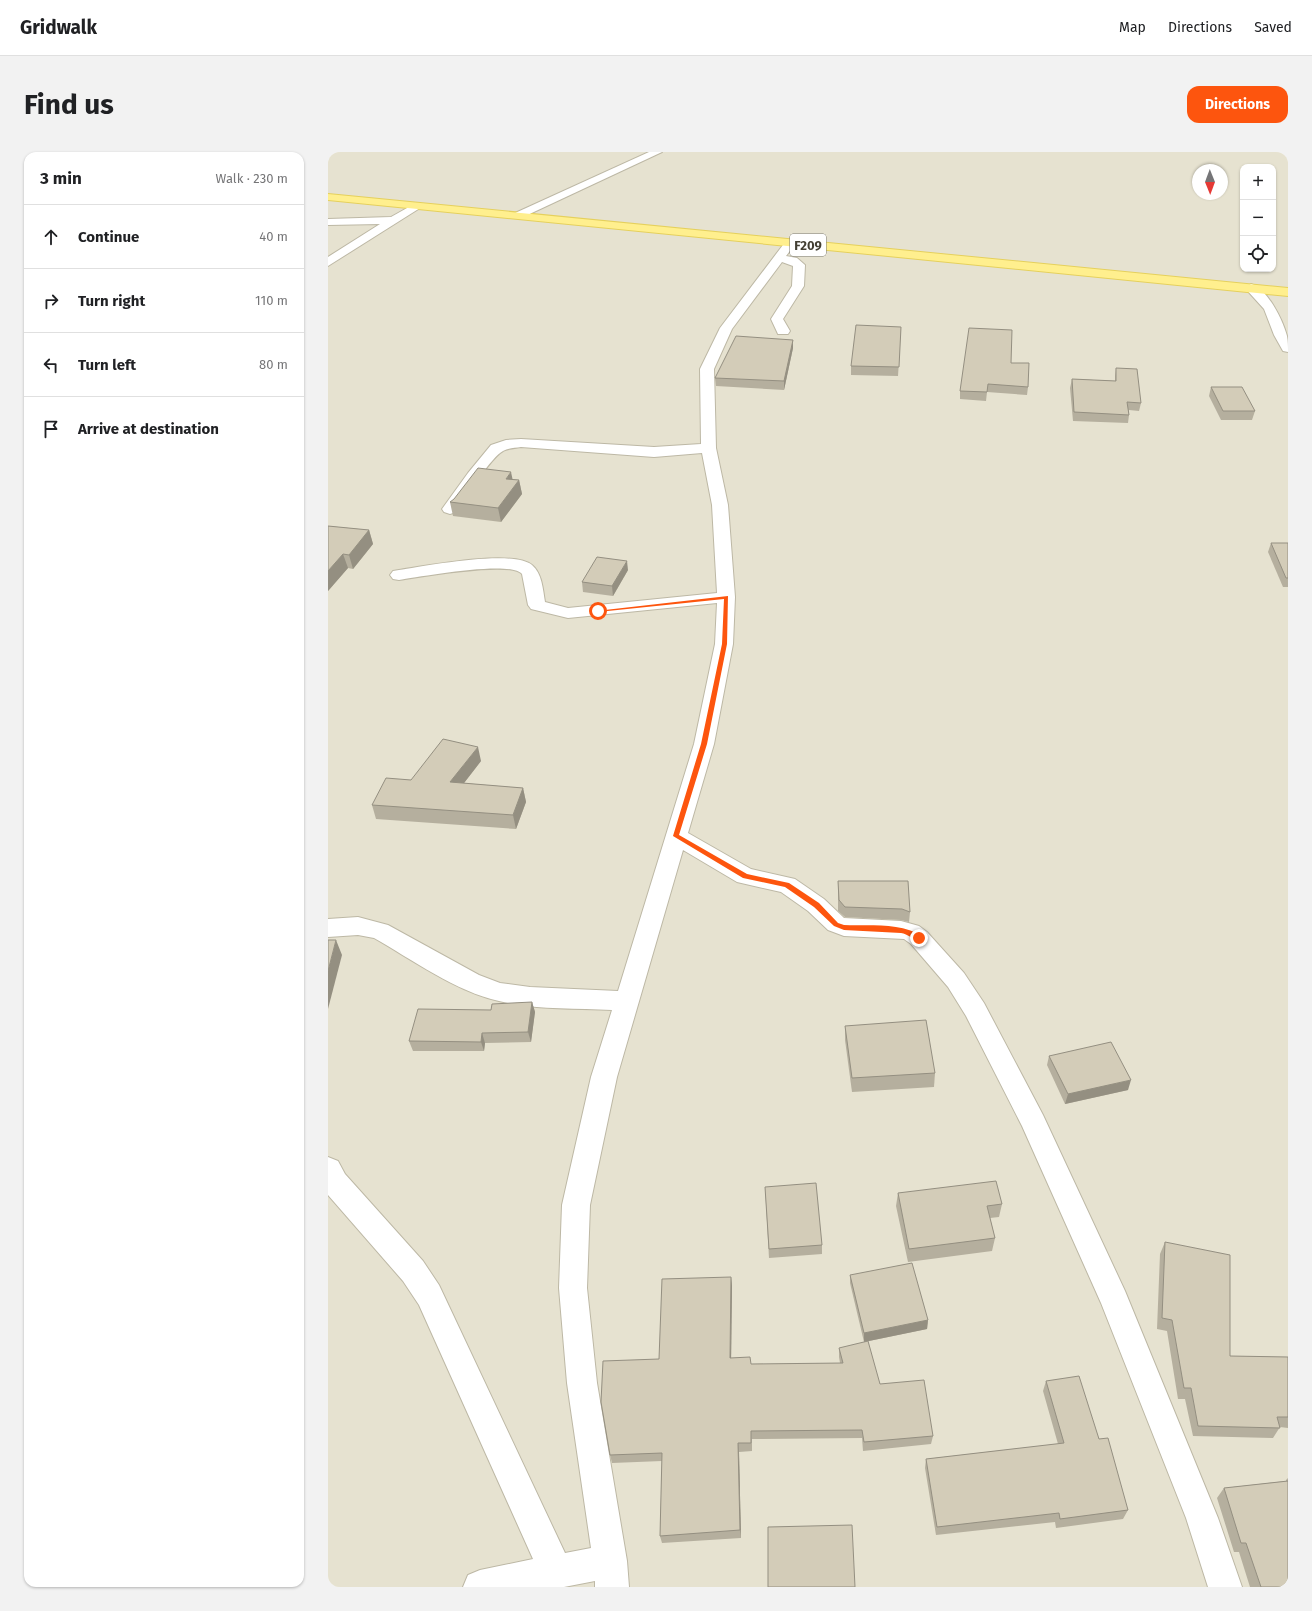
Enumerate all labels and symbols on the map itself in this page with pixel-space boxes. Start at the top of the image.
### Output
north arrow [1192,164,1228,200]
road number: F209 [790,234,826,256]
route start [589,602,607,620]
route end [910,929,928,947]

